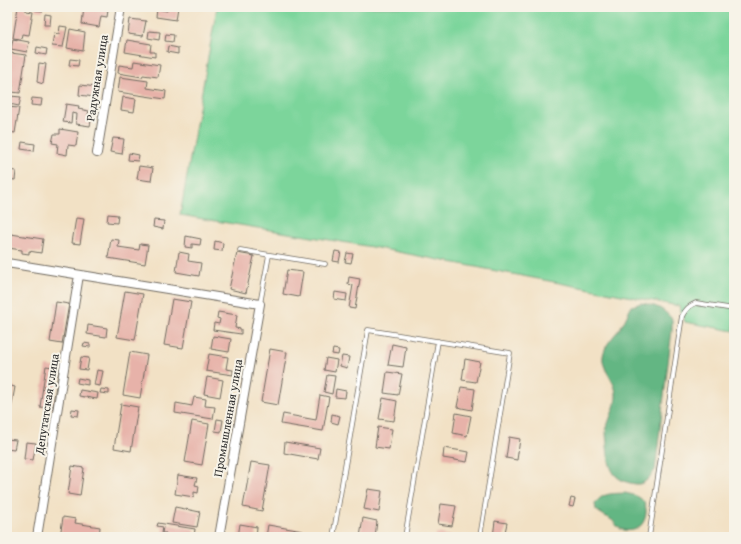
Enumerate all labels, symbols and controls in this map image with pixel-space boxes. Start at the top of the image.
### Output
street label: Радужная улица [81,33,112,122]
street label: Депутатская улица [30,352,63,457]
street label: Промышленная улица [209,357,246,478]

